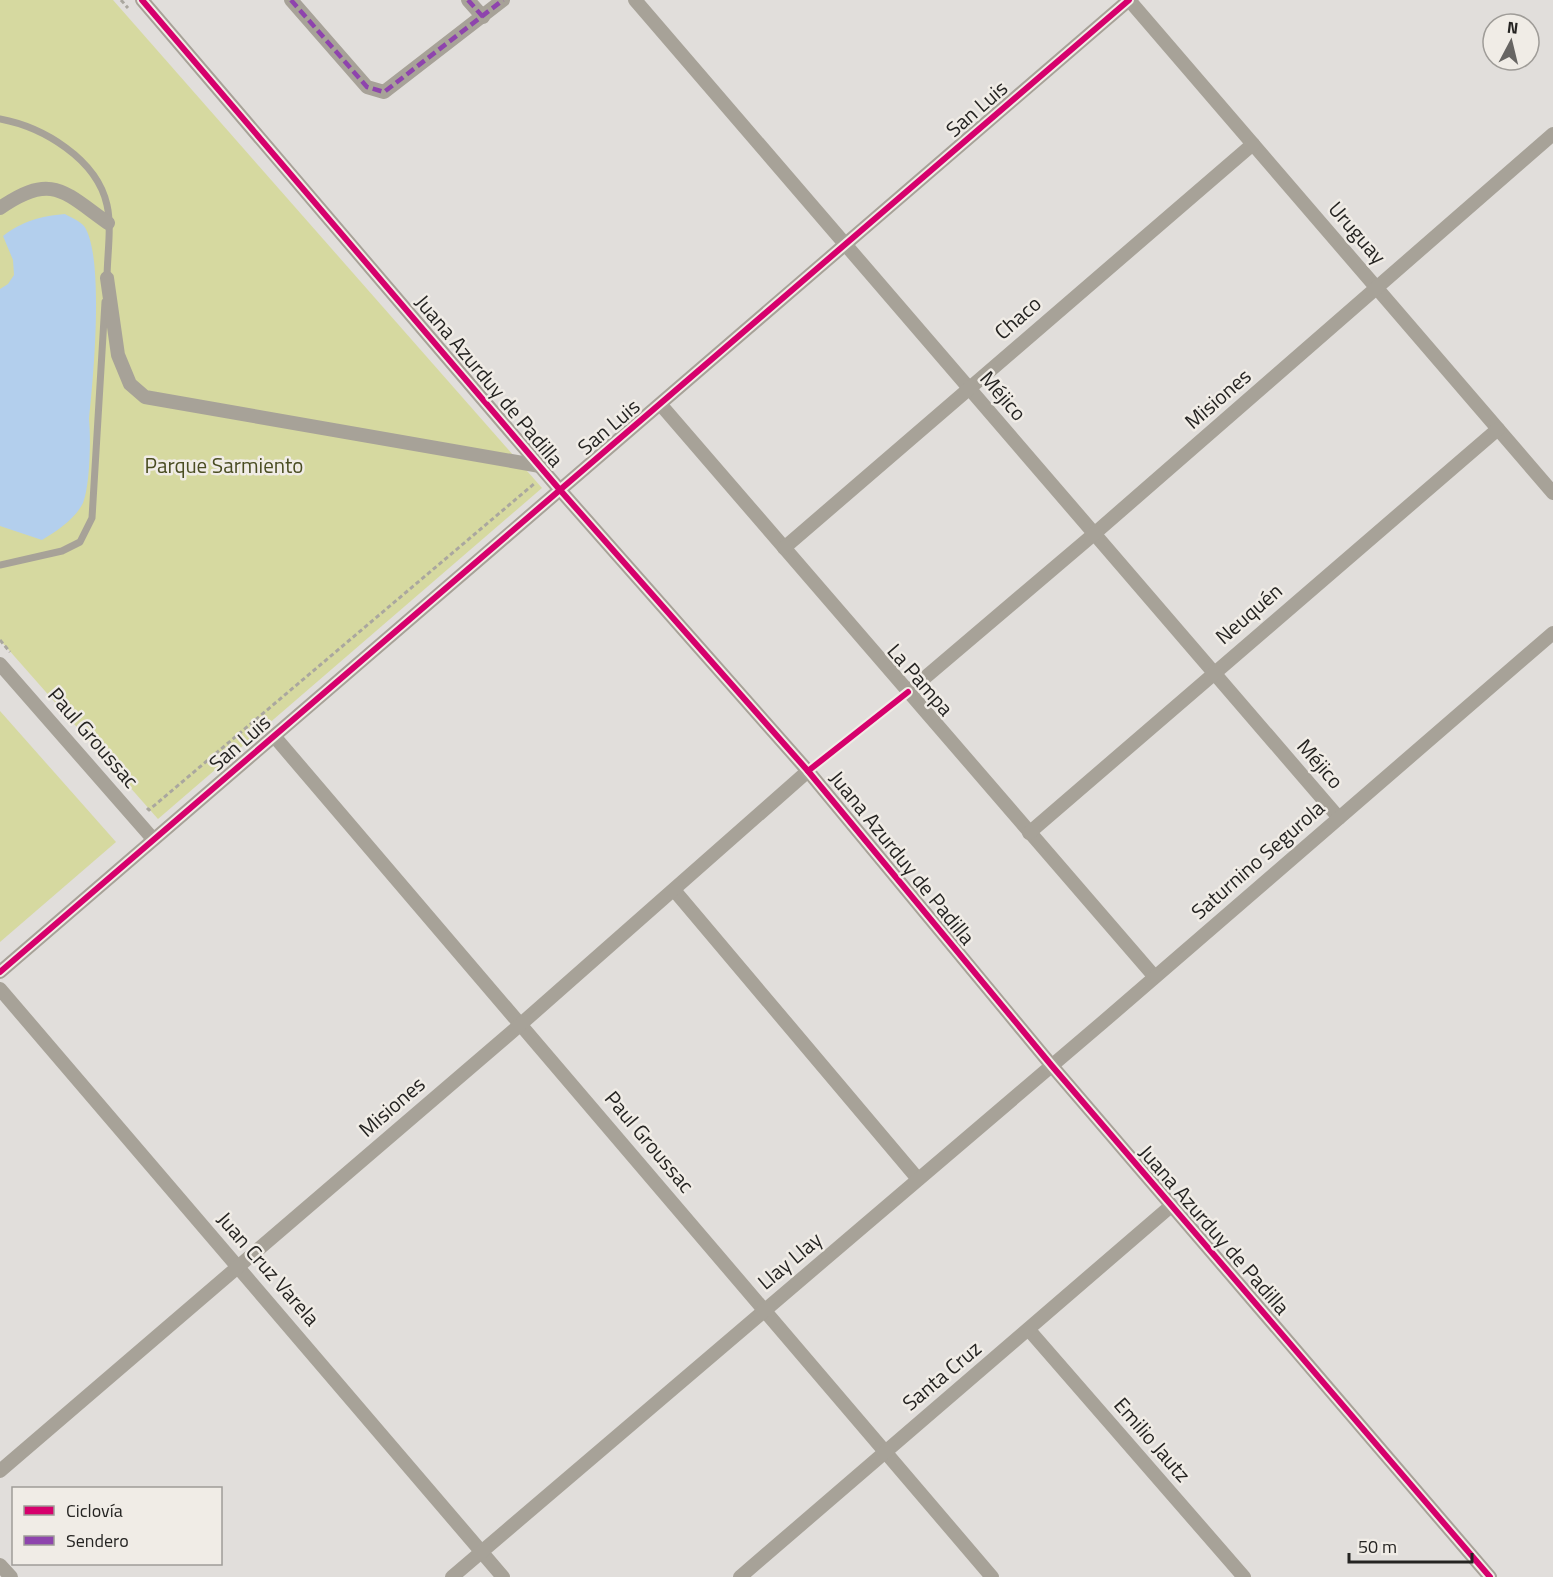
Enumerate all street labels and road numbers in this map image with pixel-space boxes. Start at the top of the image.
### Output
street label: San Luis [938,72,1014,144]
street label: Uruguay [1321,194,1394,271]
street label: Juana Azurduy de Padilla [408,287,572,474]
street label: Chaco [987,288,1048,347]
street label: Misiones [1177,360,1258,436]
street label: Méjico [973,363,1035,428]
street label: San Luis [570,390,647,462]
street label: Neuquén [1208,575,1289,652]
street label: La Pampa [880,636,962,723]
street label: Paul Groussac [41,680,147,795]
street label: San Luis [201,706,277,778]
street label: Méjico [1290,731,1352,796]
street label: Juana Azurduy de Padilla [822,763,984,952]
street label: Saturnino Segurola [1183,792,1332,926]
street label: Misiones [351,1068,432,1144]
street label: Paul Groussac [597,1083,702,1199]
street label: Juana Azurduy de Padilla [1132,1137,1298,1322]
street label: Juan Cruz Varela [210,1204,328,1333]
street label: Llay Llay [750,1224,829,1297]
street label: Santa Cruz [895,1332,988,1418]
street label: Emilio Jautz [1107,1390,1199,1489]

